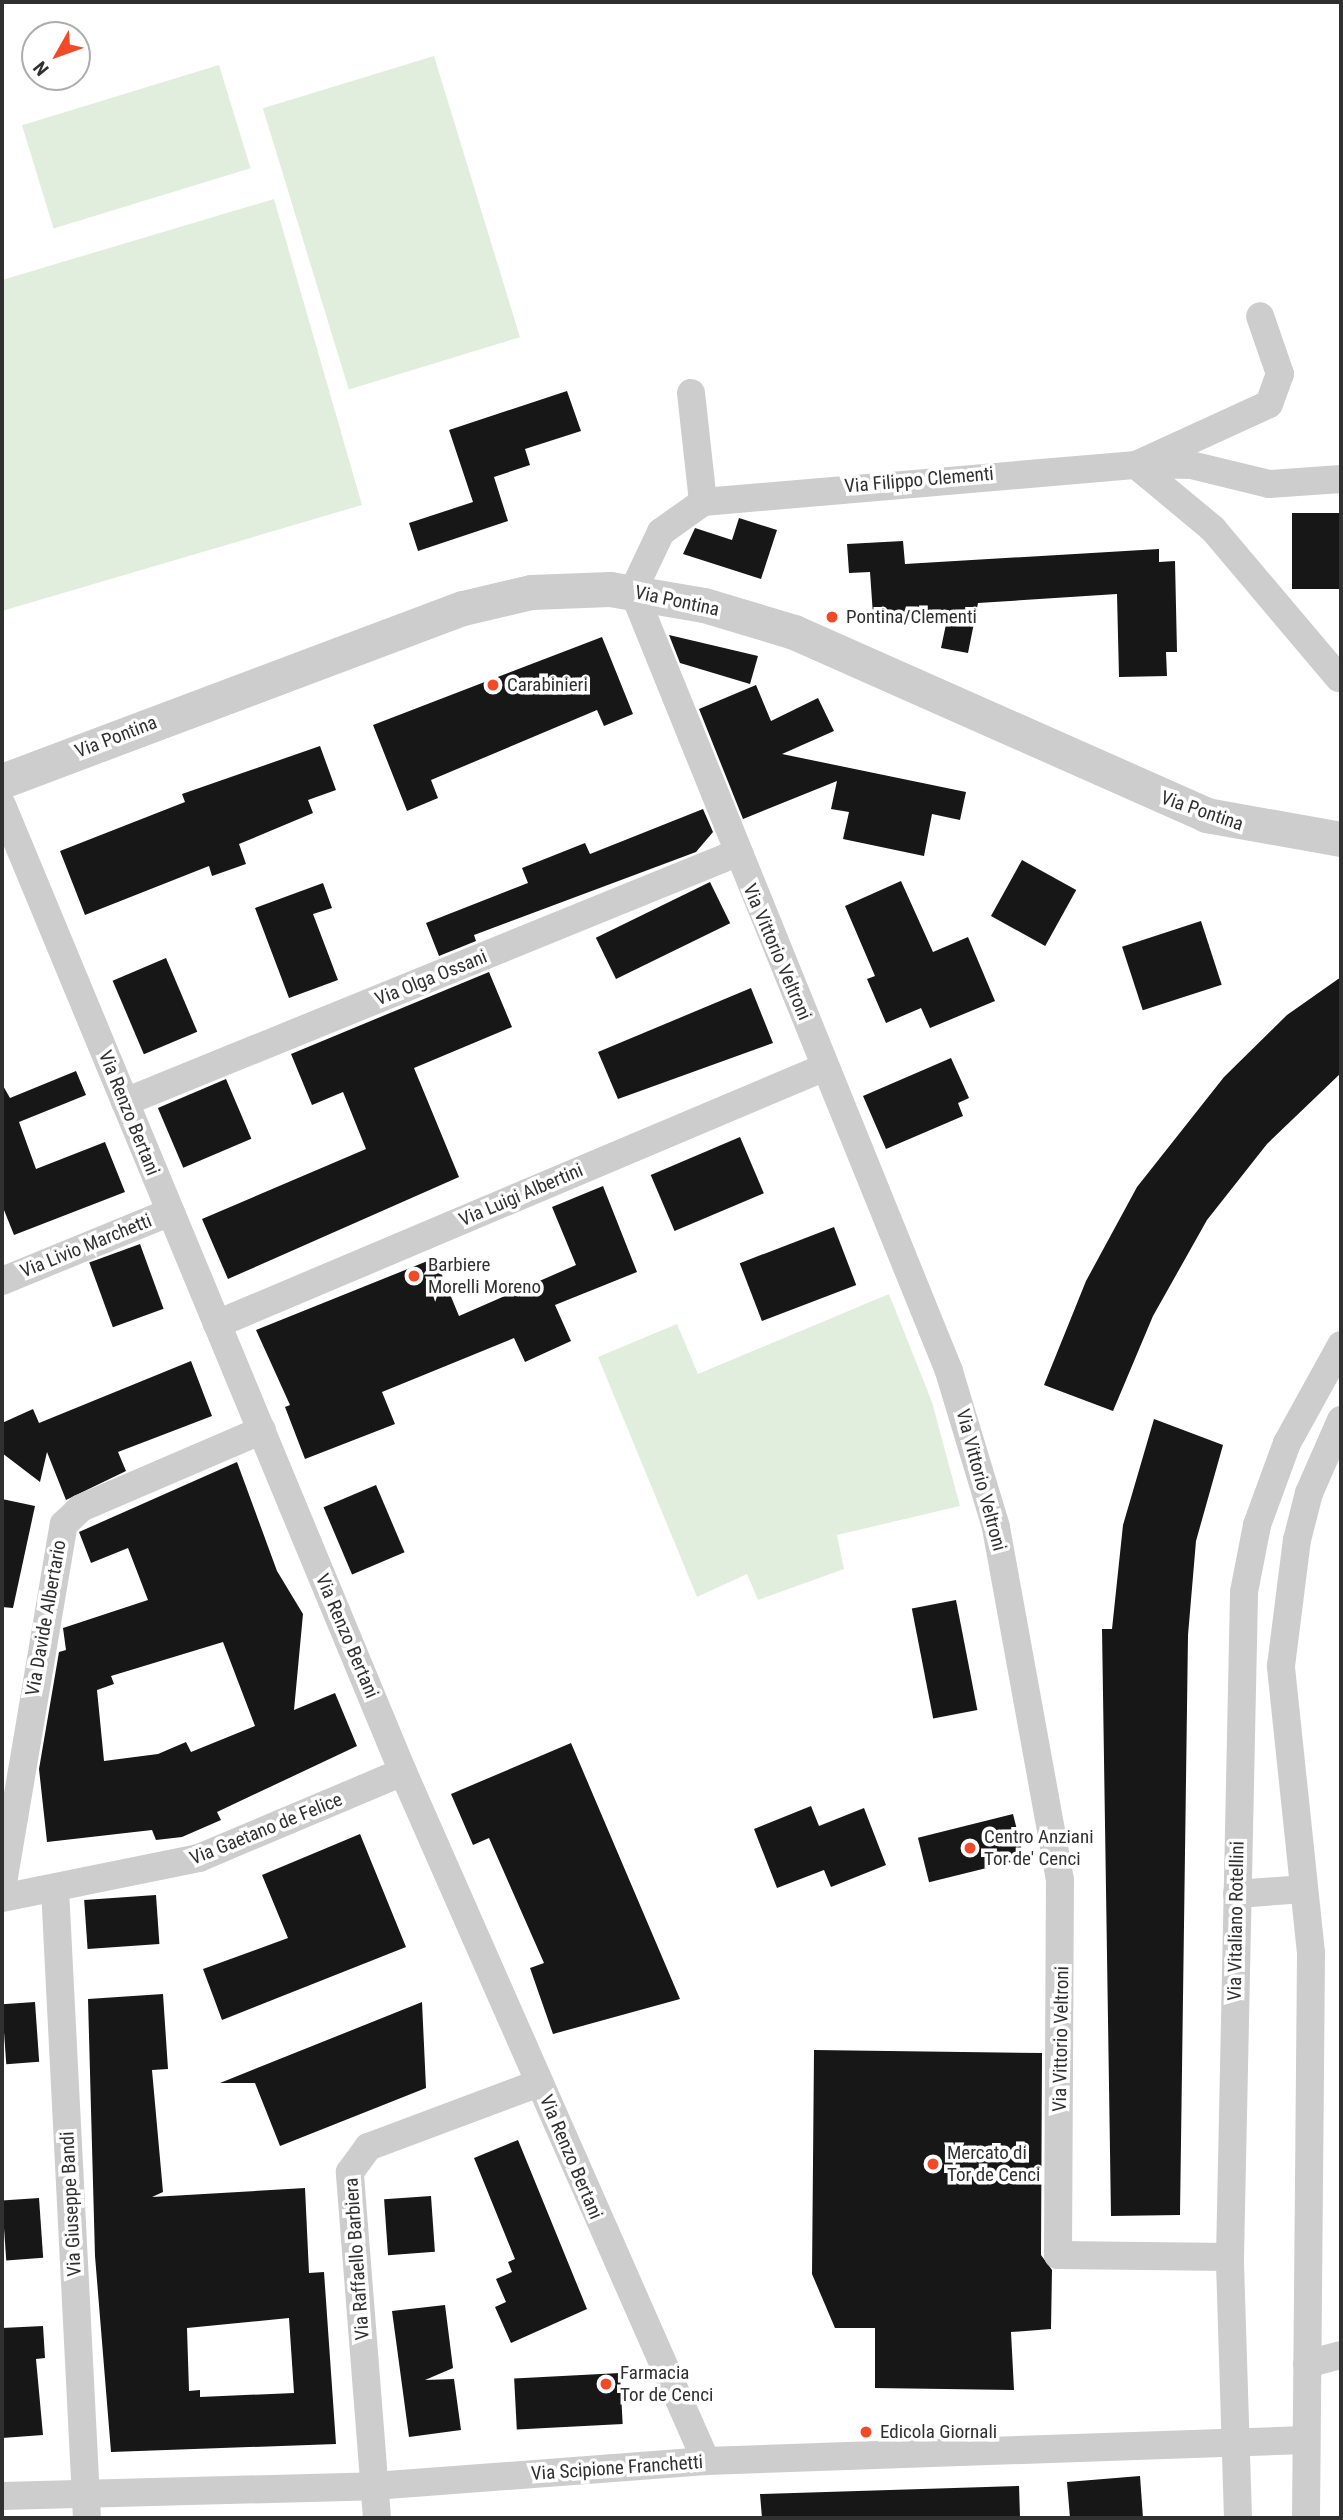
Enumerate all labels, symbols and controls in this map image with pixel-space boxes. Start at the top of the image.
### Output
north arrow [21,21,91,91]
text: N [29,57,54,80]
street label: Via Filippo Clementi [843,462,995,498]
street label: Via Pontina [633,581,721,621]
place label: Pontina/Clementi [846,606,977,628]
marker: Pontina/Clementi [824,609,840,625]
place label: Carabinieri [507,674,588,696]
marker: Carabinieri [485,677,501,693]
street label: Via Pontina [72,711,160,763]
street label: Via Pontina [1158,786,1246,836]
street label: Via Vittorio Veltroni [738,880,816,1024]
street label: Via Olga Ossani [372,945,490,1011]
street label: Via Renzo Bertani [94,1047,164,1179]
street label: Via Luigi Albertini [456,1159,586,1231]
street label: Via Livio Marchetti [17,1209,155,1283]
place label: Barbiere Morelli Moreno [428,1254,541,1298]
marker: Barbiere Morelli Moreno [406,1268,422,1284]
street label: Via Vittorio Veltroni [951,1407,1011,1553]
street label: Via Davide Albertario [21,1538,71,1698]
street label: Via Renzo Bertani [311,1571,383,1701]
street label: Via Gaetano de Felice [186,1788,346,1870]
place label: Centro Anziani Tor de' Cenci [984,1826,1094,1870]
marker: Centro Anziani Tor de' Cenci [962,1840,978,1856]
street label: Via Vitaliano Rotellini [1223,1841,1249,2001]
street label: Via Vittorio Veltroni [1048,1966,1074,2112]
street label: Via Renzo Bertani [535,2092,607,2222]
street label: Via Giuseppe Bandi [56,2131,86,2277]
place label: Mercato di Tor de Cenci [947,2142,1040,2186]
marker: Mercato di Tor de Cenci [925,2156,941,2172]
street label: Via Raffaello Barbiera [340,2177,374,2341]
place label: Farmacia Tor de Cenci [620,2362,713,2406]
marker: Farmacia Tor de Cenci [598,2376,614,2392]
place label: Edicola Giornali [880,2421,997,2443]
marker: Edicola Giornali [858,2424,874,2440]
street label: Via Scipione Franchetti [530,2451,704,2485]

